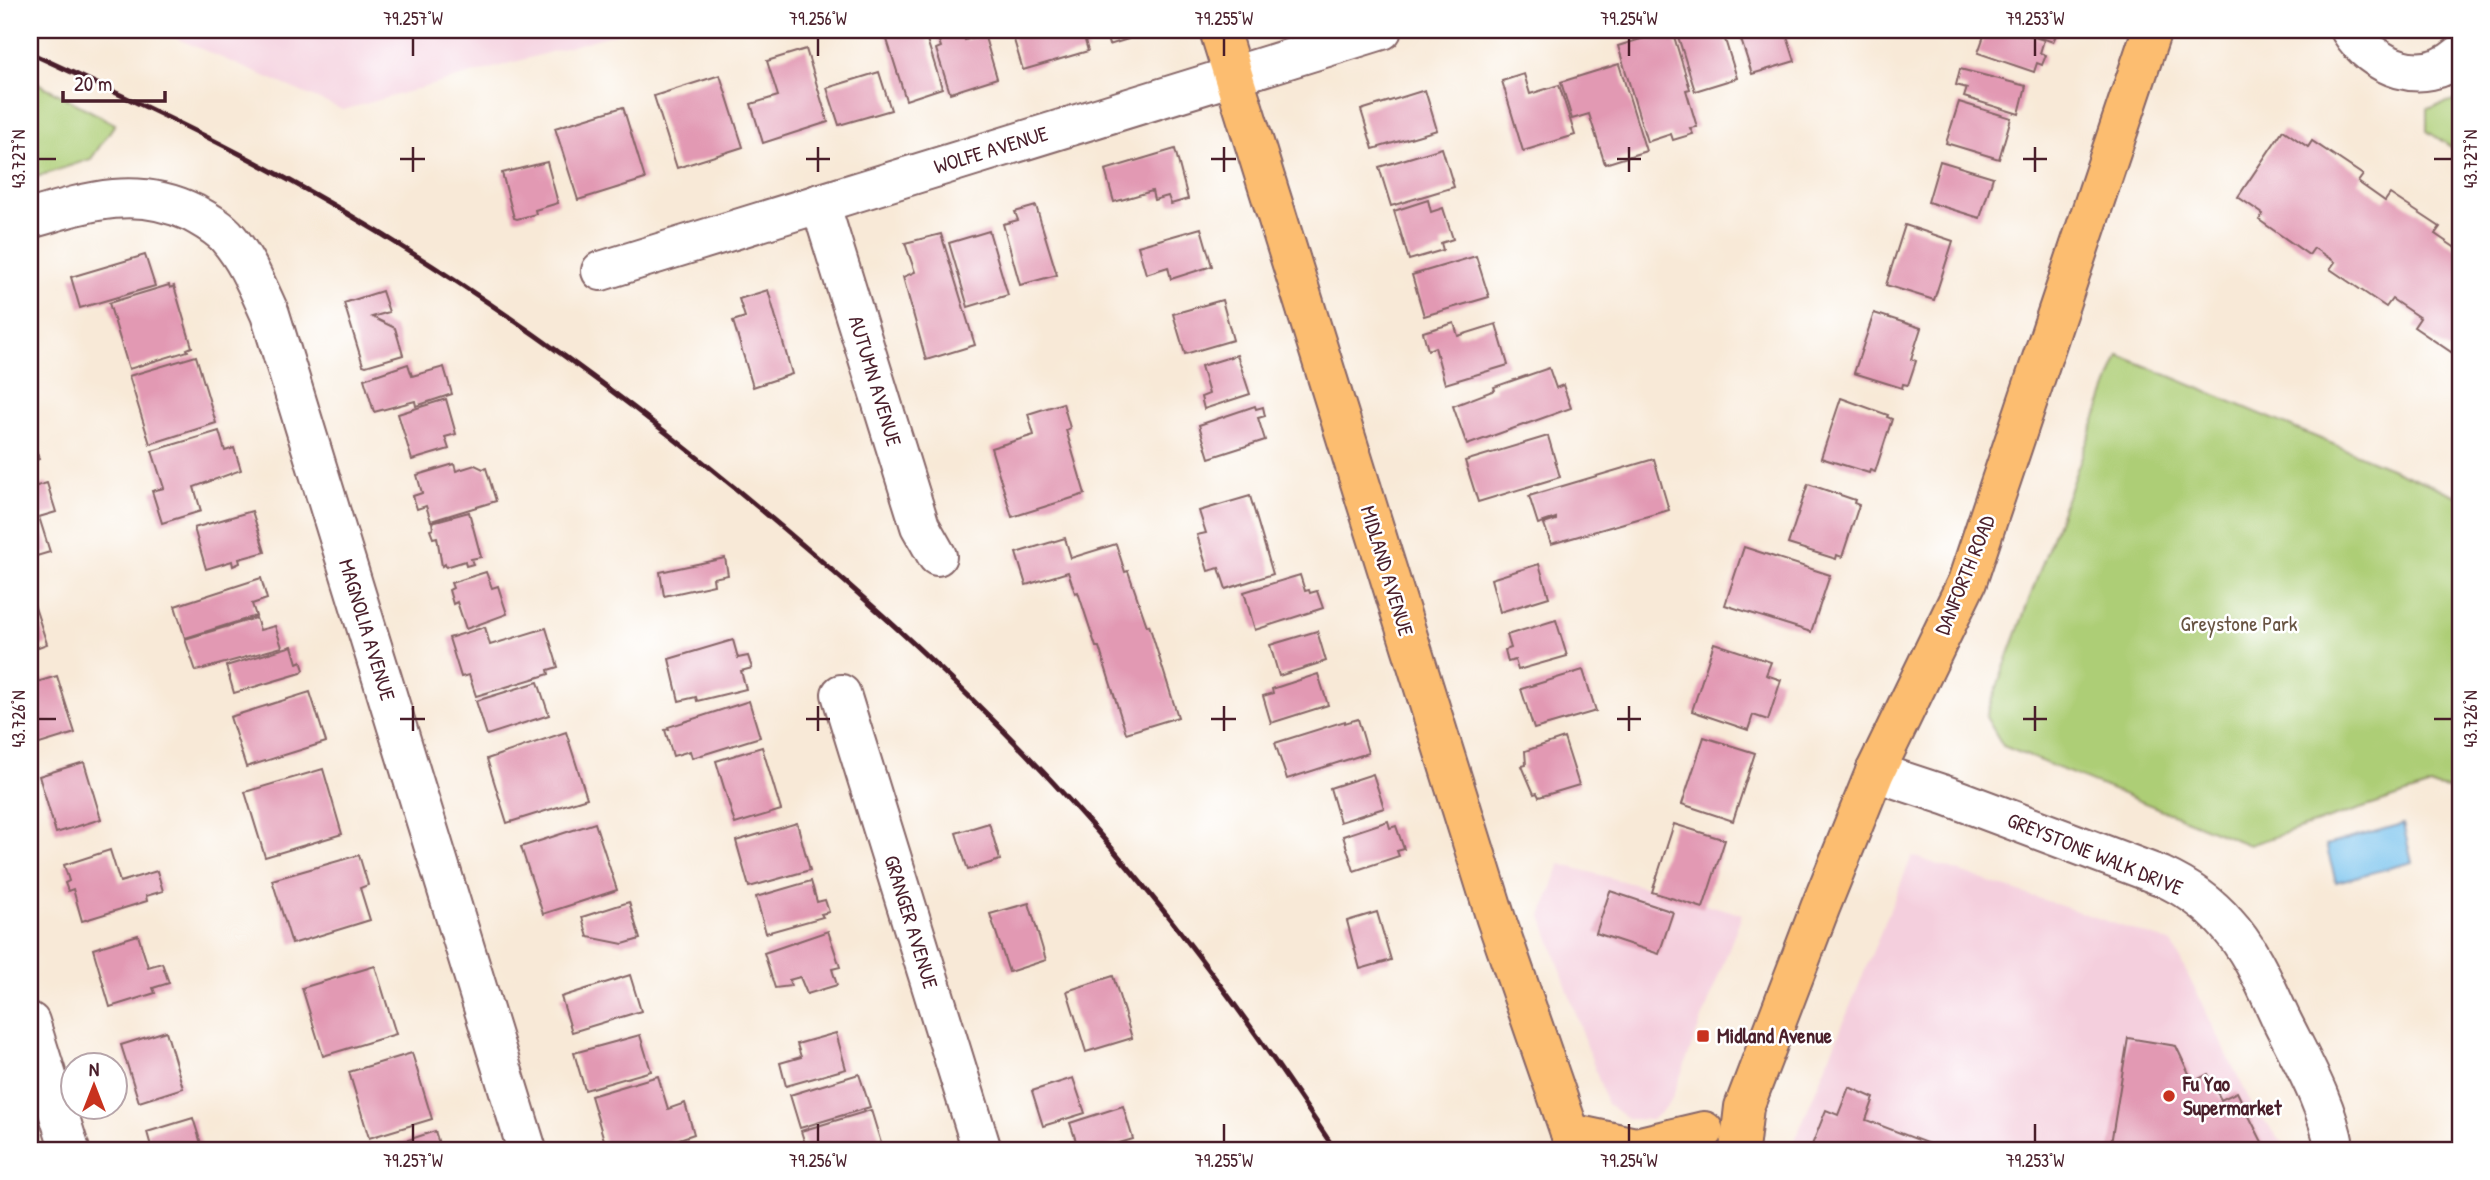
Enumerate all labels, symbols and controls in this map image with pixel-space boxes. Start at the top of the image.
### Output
text: 79.257°W [383,6,443,31]
text: 79.256°W [789,6,847,31]
text: 79.255°W [1195,6,1253,31]
text: 79.254°W [1600,6,1658,31]
text: 79.253°W [2006,6,2064,31]
scale bar [63,60,164,104]
text: 20 m [74,69,112,98]
street label: WOLFE AVENUE [930,118,1051,181]
text: 43.727°N [6,130,31,188]
text: 43.727°N [2458,130,2483,188]
street label: AUTUMN AVENUE [842,312,909,450]
street label: MIDLAND AVENUE [1354,502,1421,640]
street label: DANFORTH ROAD [1927,511,2002,639]
street label: MAGNOLIA AVENUE [332,555,403,704]
park label: Greystone Park [2181,609,2298,638]
text: 43.726°N [6,691,31,747]
text: 43.726°N [2458,691,2483,747]
street label: GREYSTONE WALK DRIVE [2003,805,2187,902]
street label: GRANGER AVENUE [877,852,946,992]
place label: Midland Avenue [1717,1021,1833,1050]
marker: Midland Avenue [1695,1028,1711,1044]
north arrow [60,1050,130,1120]
text: N [89,1056,99,1082]
place label: Fu Yao Supermarket [2182,1069,2282,1123]
marker: Fu Yao Supermarket [2161,1088,2177,1104]
text: 79.257°W [383,1148,443,1173]
text: 79.256°W [789,1148,847,1173]
text: 79.255°W [1195,1148,1253,1173]
text: 79.254°W [1600,1148,1658,1173]
text: 79.253°W [2006,1148,2064,1173]

